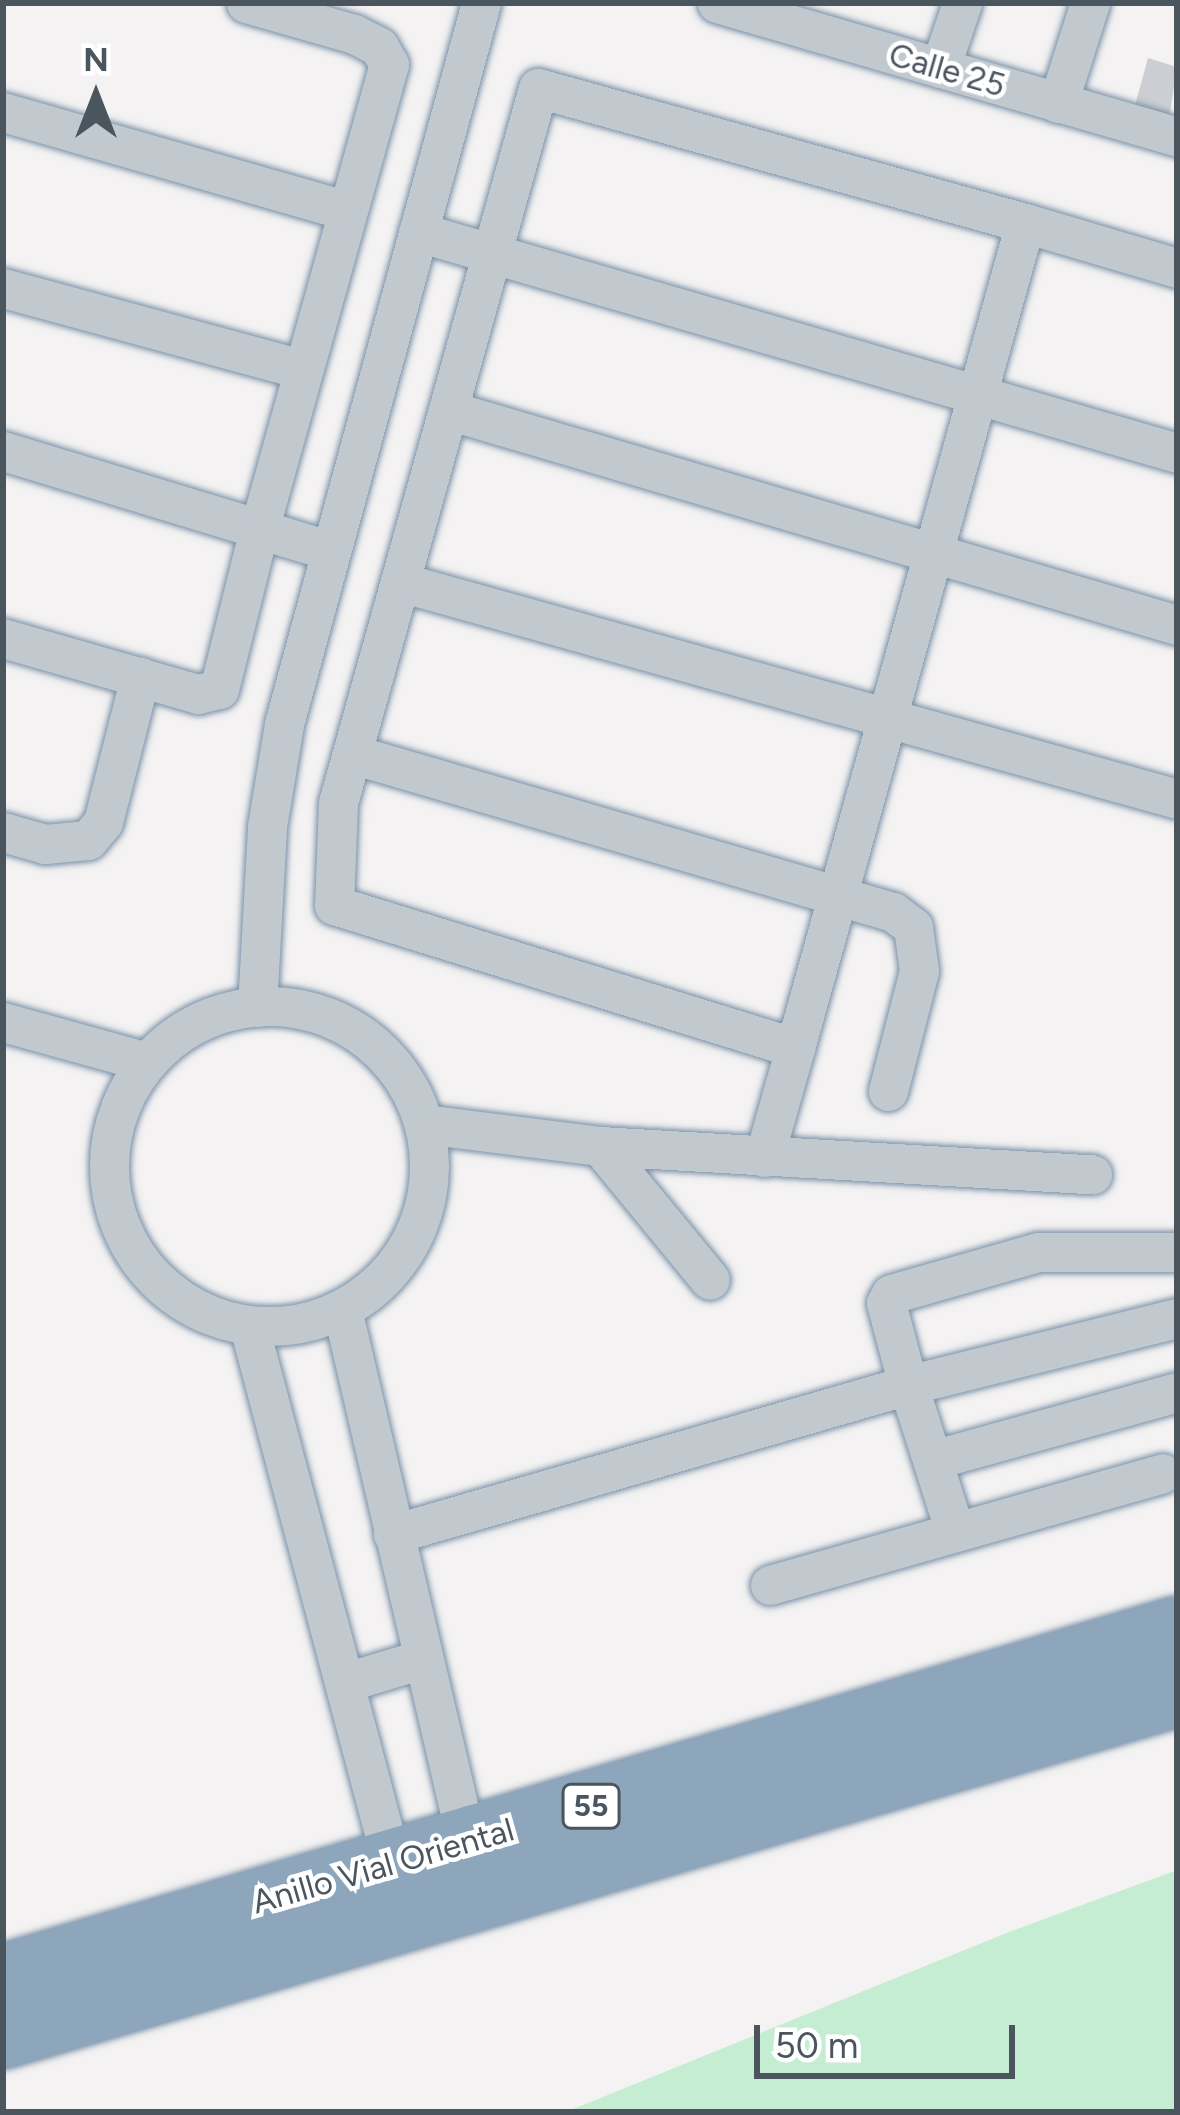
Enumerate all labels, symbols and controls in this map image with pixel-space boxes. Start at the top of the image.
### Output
street label: Calle 25 [884,35,1010,105]
north arrow [36,36,156,156]
text: N [83,40,109,79]
road number: 55 [561,1782,621,1830]
street label: Anillo Vial Oriental [248,1810,518,1922]
scale bar [760,2001,1021,2075]
text: 50 m [775,2024,858,2067]

